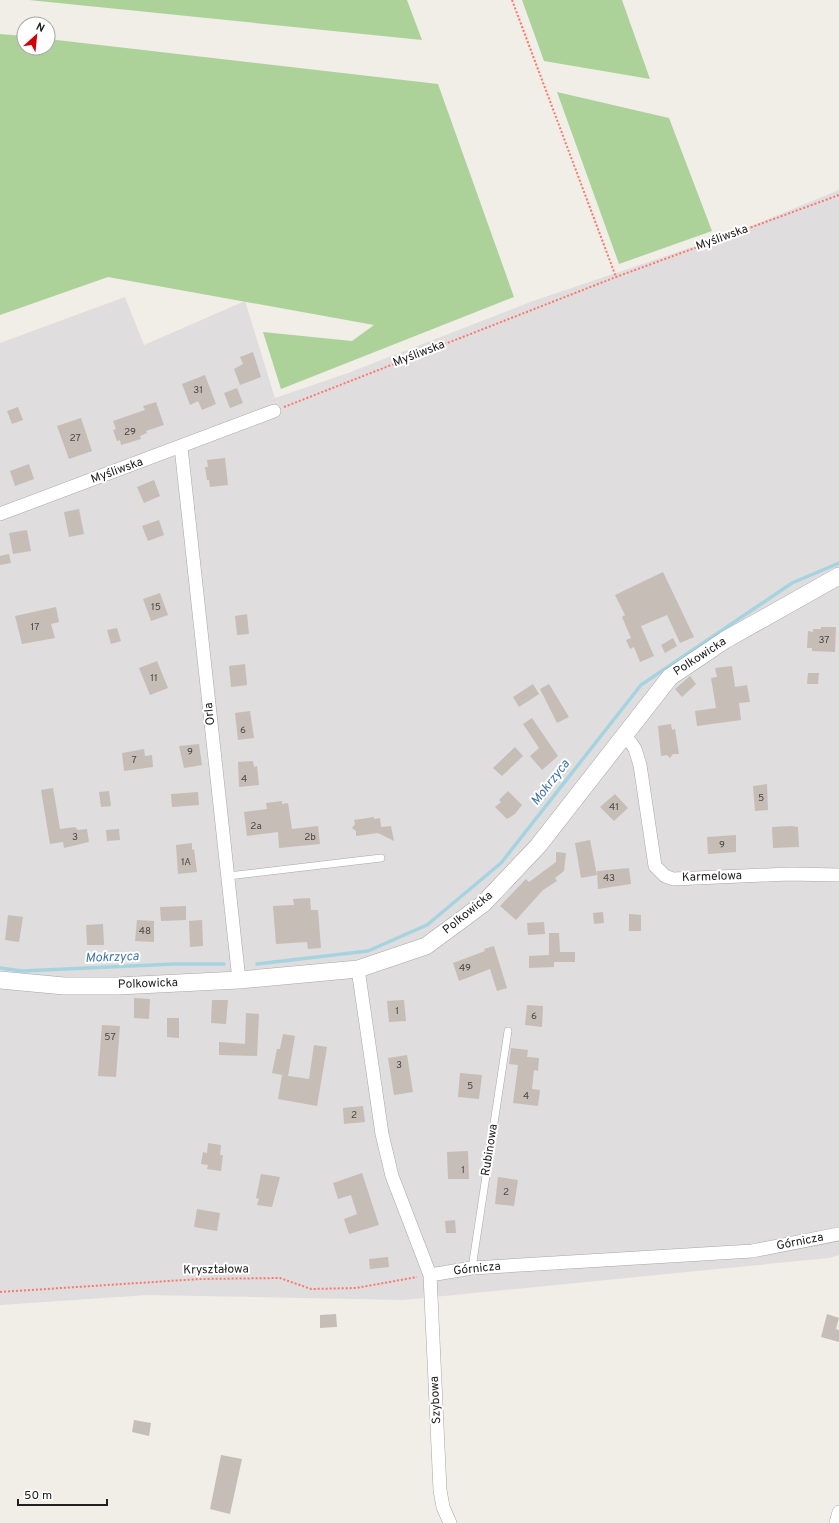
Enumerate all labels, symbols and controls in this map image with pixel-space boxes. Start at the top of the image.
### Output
north arrow [16,16,56,56]
text: N [33,20,47,36]
street label: Myśliwska [694,221,750,255]
street label: Myśliwska [391,337,447,371]
house number: 31 [193,384,203,397]
house number: 29 [124,426,136,439]
house number: 27 [69,432,81,445]
street label: Myśliwska [89,454,145,488]
house number: 15 [151,601,161,614]
house number: 17 [31,621,39,634]
street label: Polkowicka [670,634,730,680]
house number: 37 [818,634,830,647]
house number: 11 [150,672,158,685]
street label: Orla [201,702,219,726]
house number: 6 [240,724,246,737]
house number: 9 [187,746,193,759]
house number: 7 [131,754,137,767]
water label: Mokrzyca [528,757,574,809]
house number: 4 [241,773,247,786]
house number: 5 [758,792,764,805]
house number: 41 [609,801,619,814]
house number: 2a [250,820,262,833]
house number: 3 [72,831,78,844]
house number: 2b [304,831,316,844]
house number: 9 [719,839,725,852]
house number: 1A [181,856,191,869]
street label: Karmelowa [682,868,742,886]
house number: 43 [603,872,615,885]
street label: Polkowicka [440,888,496,938]
house number: 48 [139,925,151,938]
water label: Mokrzyca [85,949,139,967]
house number: 49 [459,962,471,975]
street label: Polkowicka [118,975,178,993]
house number: 1 [395,1005,399,1018]
house number: 6 [531,1010,537,1023]
house number: 57 [104,1031,116,1044]
house number: 3 [396,1059,402,1072]
house number: 5 [467,1080,473,1093]
house number: 4 [523,1090,529,1103]
house number: 2 [351,1109,357,1122]
street label: Rubinowa [478,1123,502,1177]
house number: 1 [461,1164,465,1177]
house number: 2 [503,1186,509,1199]
street label: Górnicza [775,1230,825,1254]
street label: Górnicza [452,1259,502,1279]
street label: Kryształowa [183,1261,249,1279]
street label: Szybowa [427,1376,445,1424]
scale bar [18,1481,107,1507]
text: 50 m [24,1488,52,1504]

